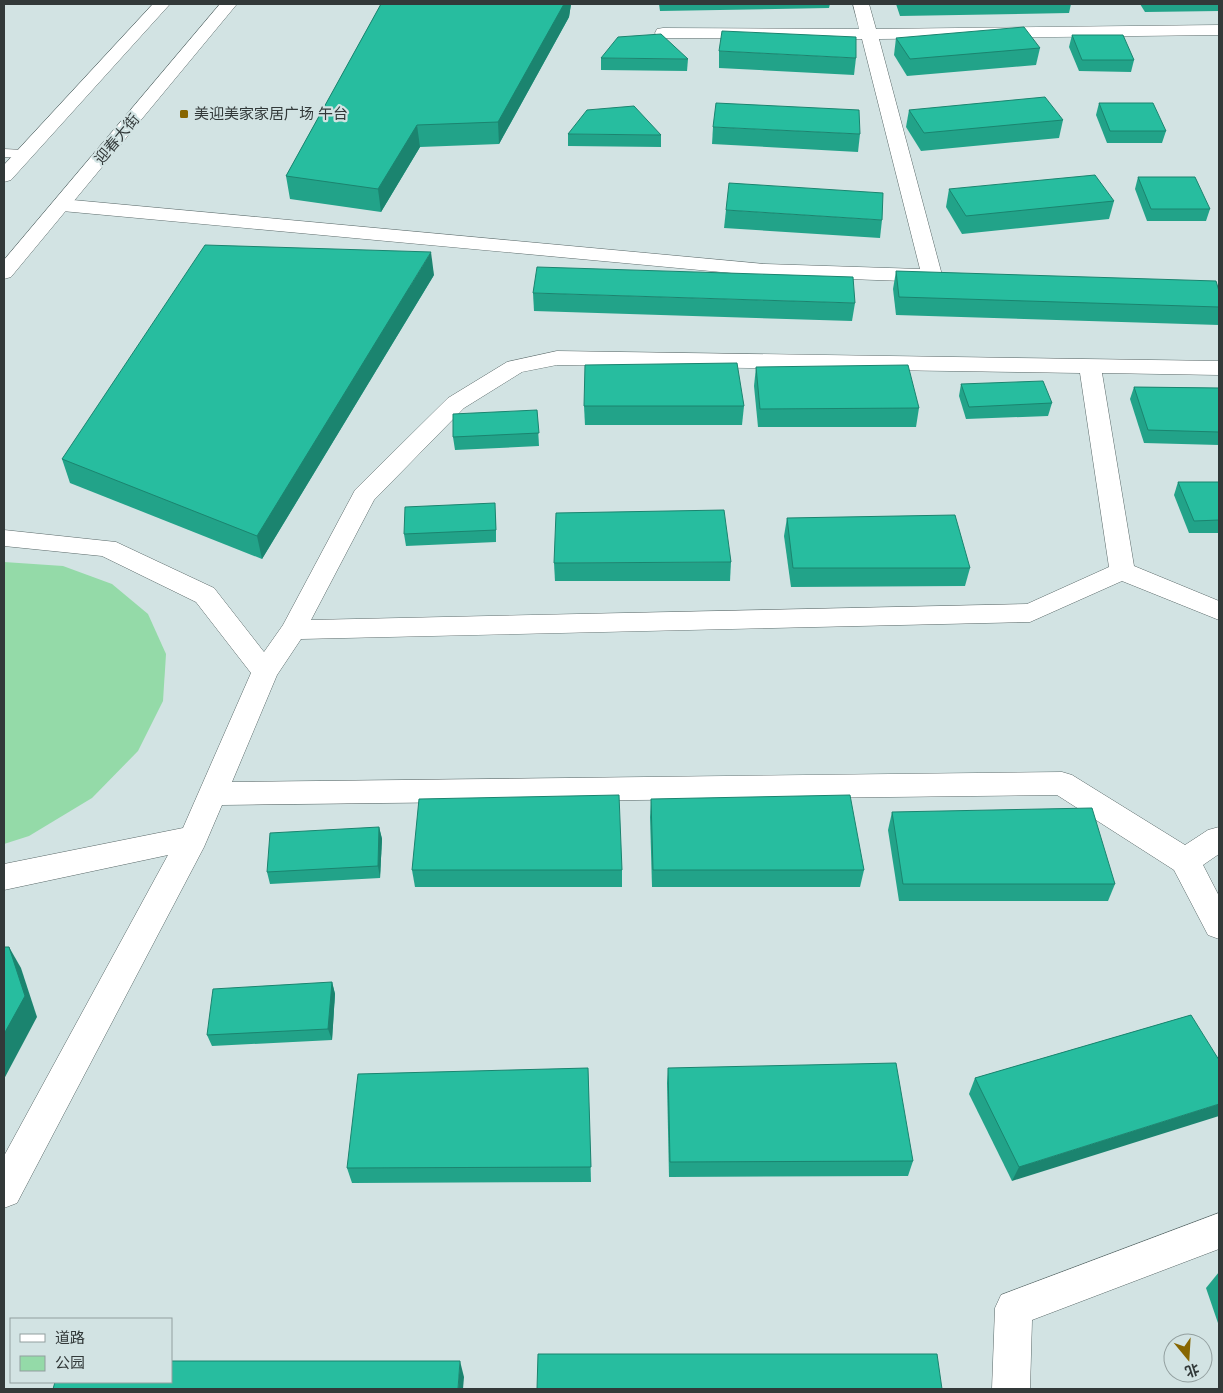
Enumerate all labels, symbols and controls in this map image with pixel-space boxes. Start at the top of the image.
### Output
place label: 美迎美家家居广场 午台 [194,105,348,123]
marker: 美迎美家家居广场 午台 [178,108,190,120]
street label: 迎春大街 [91,110,143,168]
legend [10,1318,172,1383]
text: 道路 [55,1329,85,1347]
north arrow [1163,1333,1213,1383]
text: 公园 [55,1354,85,1372]
text: 北 [1183,1360,1201,1380]

